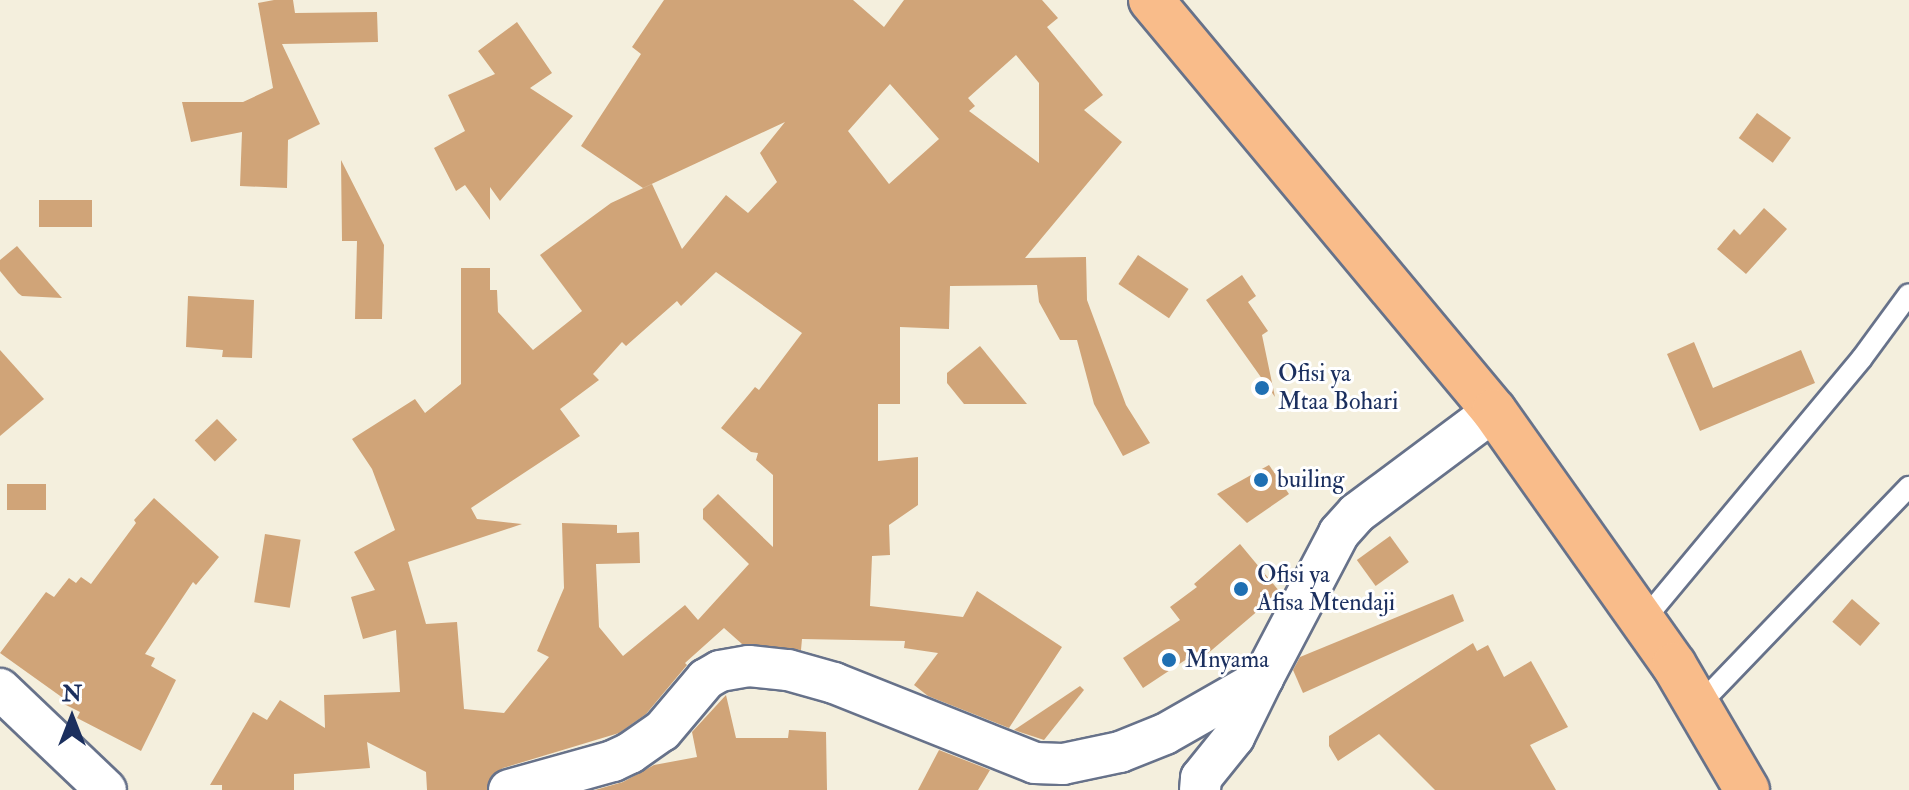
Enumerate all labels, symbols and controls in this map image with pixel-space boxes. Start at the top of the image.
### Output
place label: Ofisi ya Mtaa Bohari [1278,360,1398,416]
marker: Ofisi ya Mtaa Bohari [1253,379,1271,397]
place label: builing [1277,466,1344,494]
marker: builing [1252,471,1270,489]
place label: Ofisi ya Afisa Mtendaji [1257,561,1395,617]
marker: Ofisi ya Afisa Mtendaji [1232,580,1250,598]
place label: Mnyama [1185,646,1269,674]
marker: Mnyama [1160,651,1178,669]
north arrow [32,678,112,758]
text: N [62,680,82,708]

